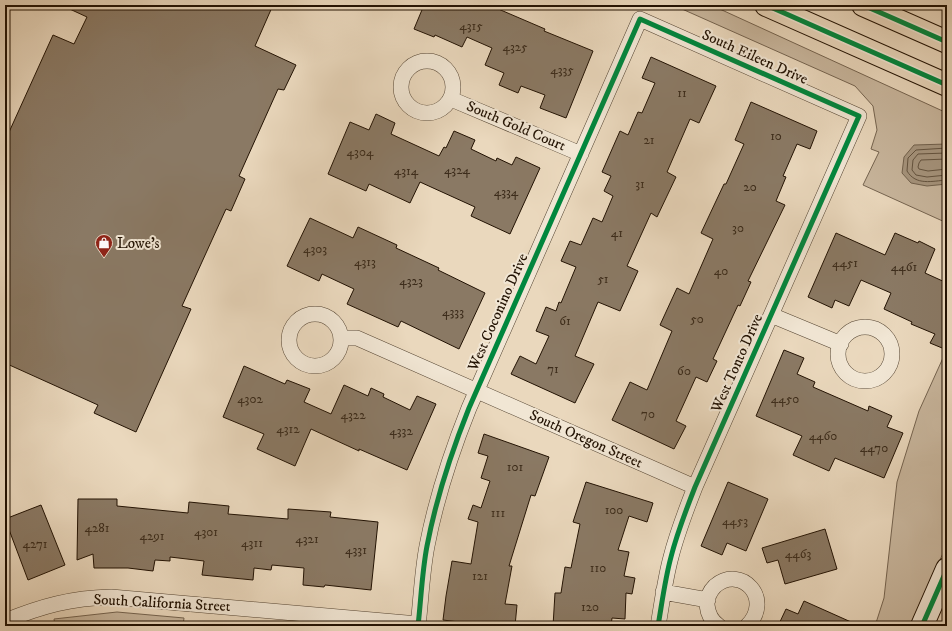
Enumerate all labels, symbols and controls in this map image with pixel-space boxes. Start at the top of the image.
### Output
house number: 4315 [459,18,483,34]
street label: South Eileen Drive [699,25,811,89]
house number: 4325 [502,39,528,55]
house number: 4335 [550,62,574,78]
house number: 11 [677,85,687,101]
street label: South Gold Court [463,97,569,156]
house number: 10 [770,128,782,144]
house number: 21 [643,132,655,148]
house number: 4304 [347,144,374,160]
house number: 4324 [444,162,471,178]
house number: 4314 [394,163,419,179]
house number: 31 [635,176,645,192]
house number: 20 [743,179,757,195]
house number: 4334 [494,184,519,200]
house number: 30 [732,220,744,236]
house number: 41 [611,225,623,241]
shop icon: Lowe's [94,233,114,258]
place label: Lowe's [117,234,160,253]
house number: 4303 [303,241,327,257]
street label: West Coconino Drive [463,250,532,375]
house number: 4313 [354,254,376,270]
house number: 4451 [832,255,858,271]
house number: 4461 [891,259,917,275]
house number: 40 [714,263,728,279]
house number: 51 [597,271,609,287]
house number: 4323 [399,273,423,289]
house number: 4333 [442,304,464,320]
house number: 50 [690,311,704,327]
street label: West Tonto Drive [706,311,767,416]
house number: 61 [559,313,571,329]
house number: 71 [547,361,559,377]
house number: 60 [677,363,691,379]
house number: 4302 [237,391,263,407]
house number: 4450 [771,391,799,407]
street label: South Oregon Street [526,406,646,473]
house number: 70 [641,406,655,422]
house number: 4322 [340,407,366,423]
house number: 4312 [276,421,300,437]
house number: 4332 [389,423,413,439]
house number: 4460 [809,428,837,444]
house number: 4470 [860,440,888,456]
house number: 101 [507,459,523,475]
house number: 100 [605,502,623,518]
house number: 111 [491,505,505,521]
house number: 4453 [722,513,748,529]
house number: 4281 [84,520,110,536]
house number: 4301 [194,524,218,540]
house number: 4291 [139,528,165,544]
house number: 4321 [295,531,319,547]
house number: 4311 [241,535,263,551]
house number: 4271 [22,536,48,552]
house number: 4331 [345,542,367,558]
house number: 4463 [785,546,811,562]
house number: 110 [590,560,606,576]
house number: 121 [472,568,488,584]
street label: South California Street [93,590,231,616]
house number: 120 [581,599,599,615]

